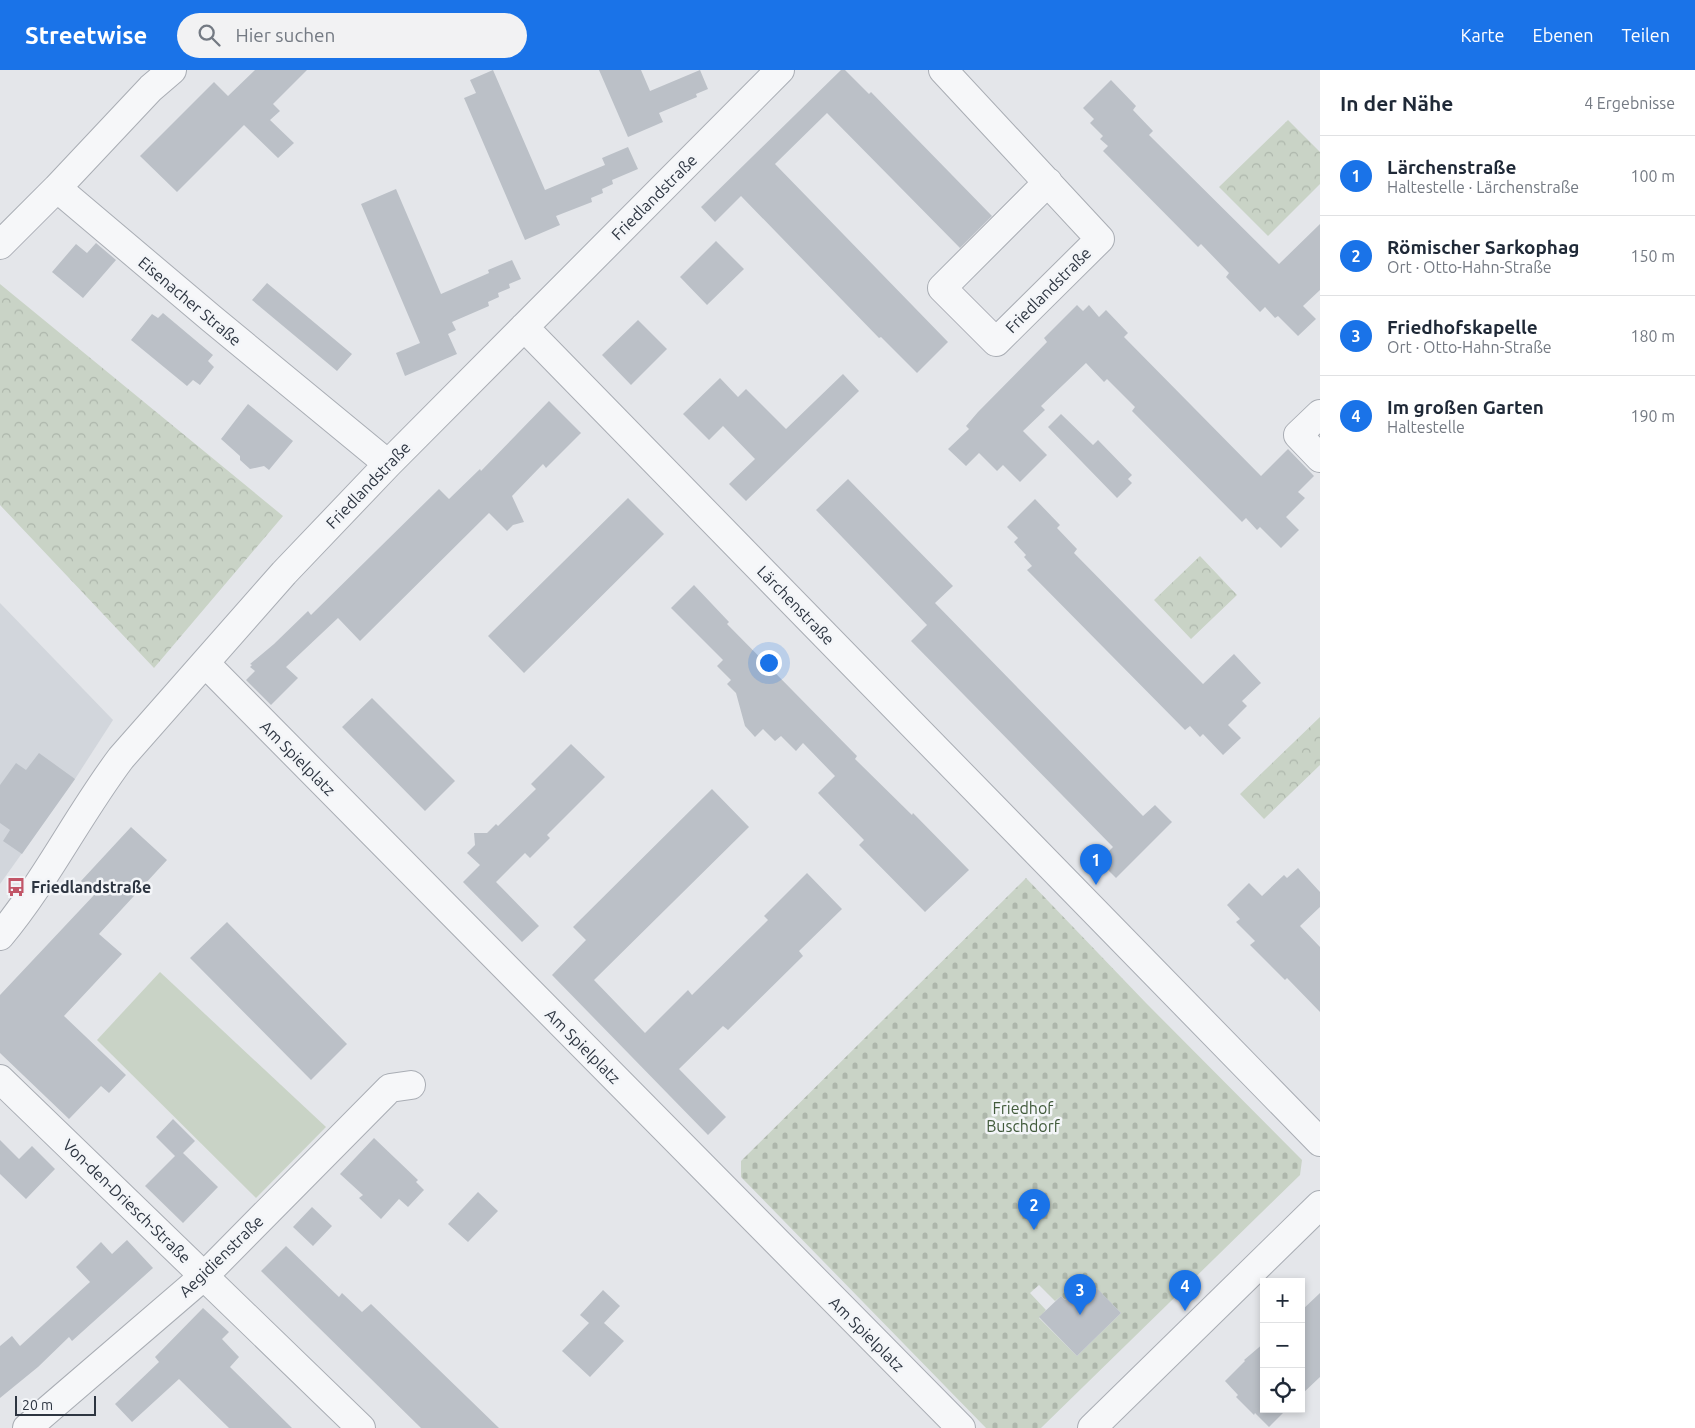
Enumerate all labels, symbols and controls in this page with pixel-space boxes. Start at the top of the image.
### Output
search box [177,13,527,58]
icon: search [195,21,223,49]
text: Streetwise [25,22,147,49]
text: Hier suchen [235,24,335,46]
text: Karte [1461,25,1505,45]
text: Ebenen [1533,25,1594,45]
text: Teilen [1622,25,1670,45]
text: In der Nähe [1340,91,1453,115]
text: 4 Ergebnisse [1584,94,1675,112]
street label: Friedlandstraße [608,151,700,243]
text: Lärchenstraße [1387,156,1516,178]
text: 1 [1351,167,1361,185]
text: 100 m [1630,167,1675,185]
text: Haltestelle · Lärchenstraße [1387,178,1579,196]
text: Römischer Sarkophag [1387,236,1579,258]
street label: Friedlandstraße [1002,244,1094,336]
text: 2 [1351,247,1361,265]
text: 150 m [1630,247,1675,265]
street label: Eisenacher Straße [135,253,245,349]
text: Ort · Otto-Hahn-Straße [1387,258,1552,276]
text: Friedhofskapelle [1387,316,1538,338]
text: 3 [1351,327,1361,345]
text: 180 m [1630,327,1675,345]
text: Ort · Otto-Hahn-Straße [1387,338,1552,356]
text: Im großen Garten [1387,396,1544,418]
text: 4 [1351,407,1361,425]
text: 190 m [1630,407,1675,425]
text: Haltestelle [1387,418,1465,436]
street label: Friedlandstraße [322,438,414,532]
street label: Lärchenstraße [754,562,838,648]
your location [756,650,782,676]
street label: Am Spielplatz [257,717,339,799]
pin: 1 [1080,844,1112,885]
bus stop icon: Friedlandstraße [5,876,27,898]
place label: Friedlandstraße [31,878,151,896]
street label: Am Spielplatz [542,1005,624,1087]
park label: Friedhof Buschdorf [986,1099,1061,1135]
street label: Von-den-Driesch-Straße [59,1135,195,1267]
pin: 2 [1018,1189,1050,1230]
street label: Aegidienstraße [175,1211,267,1301]
pin: 4 [1169,1270,1201,1311]
pin: 3 [1064,1274,1096,1315]
map controls [1260,1278,1305,1413]
button: + [1260,1278,1305,1323]
street label: Am Spielplatz [826,1293,908,1375]
button: − [1260,1323,1305,1368]
button: locate [1260,1368,1305,1413]
scale bar [15,1393,96,1416]
text: 20 m [22,1397,53,1413]

